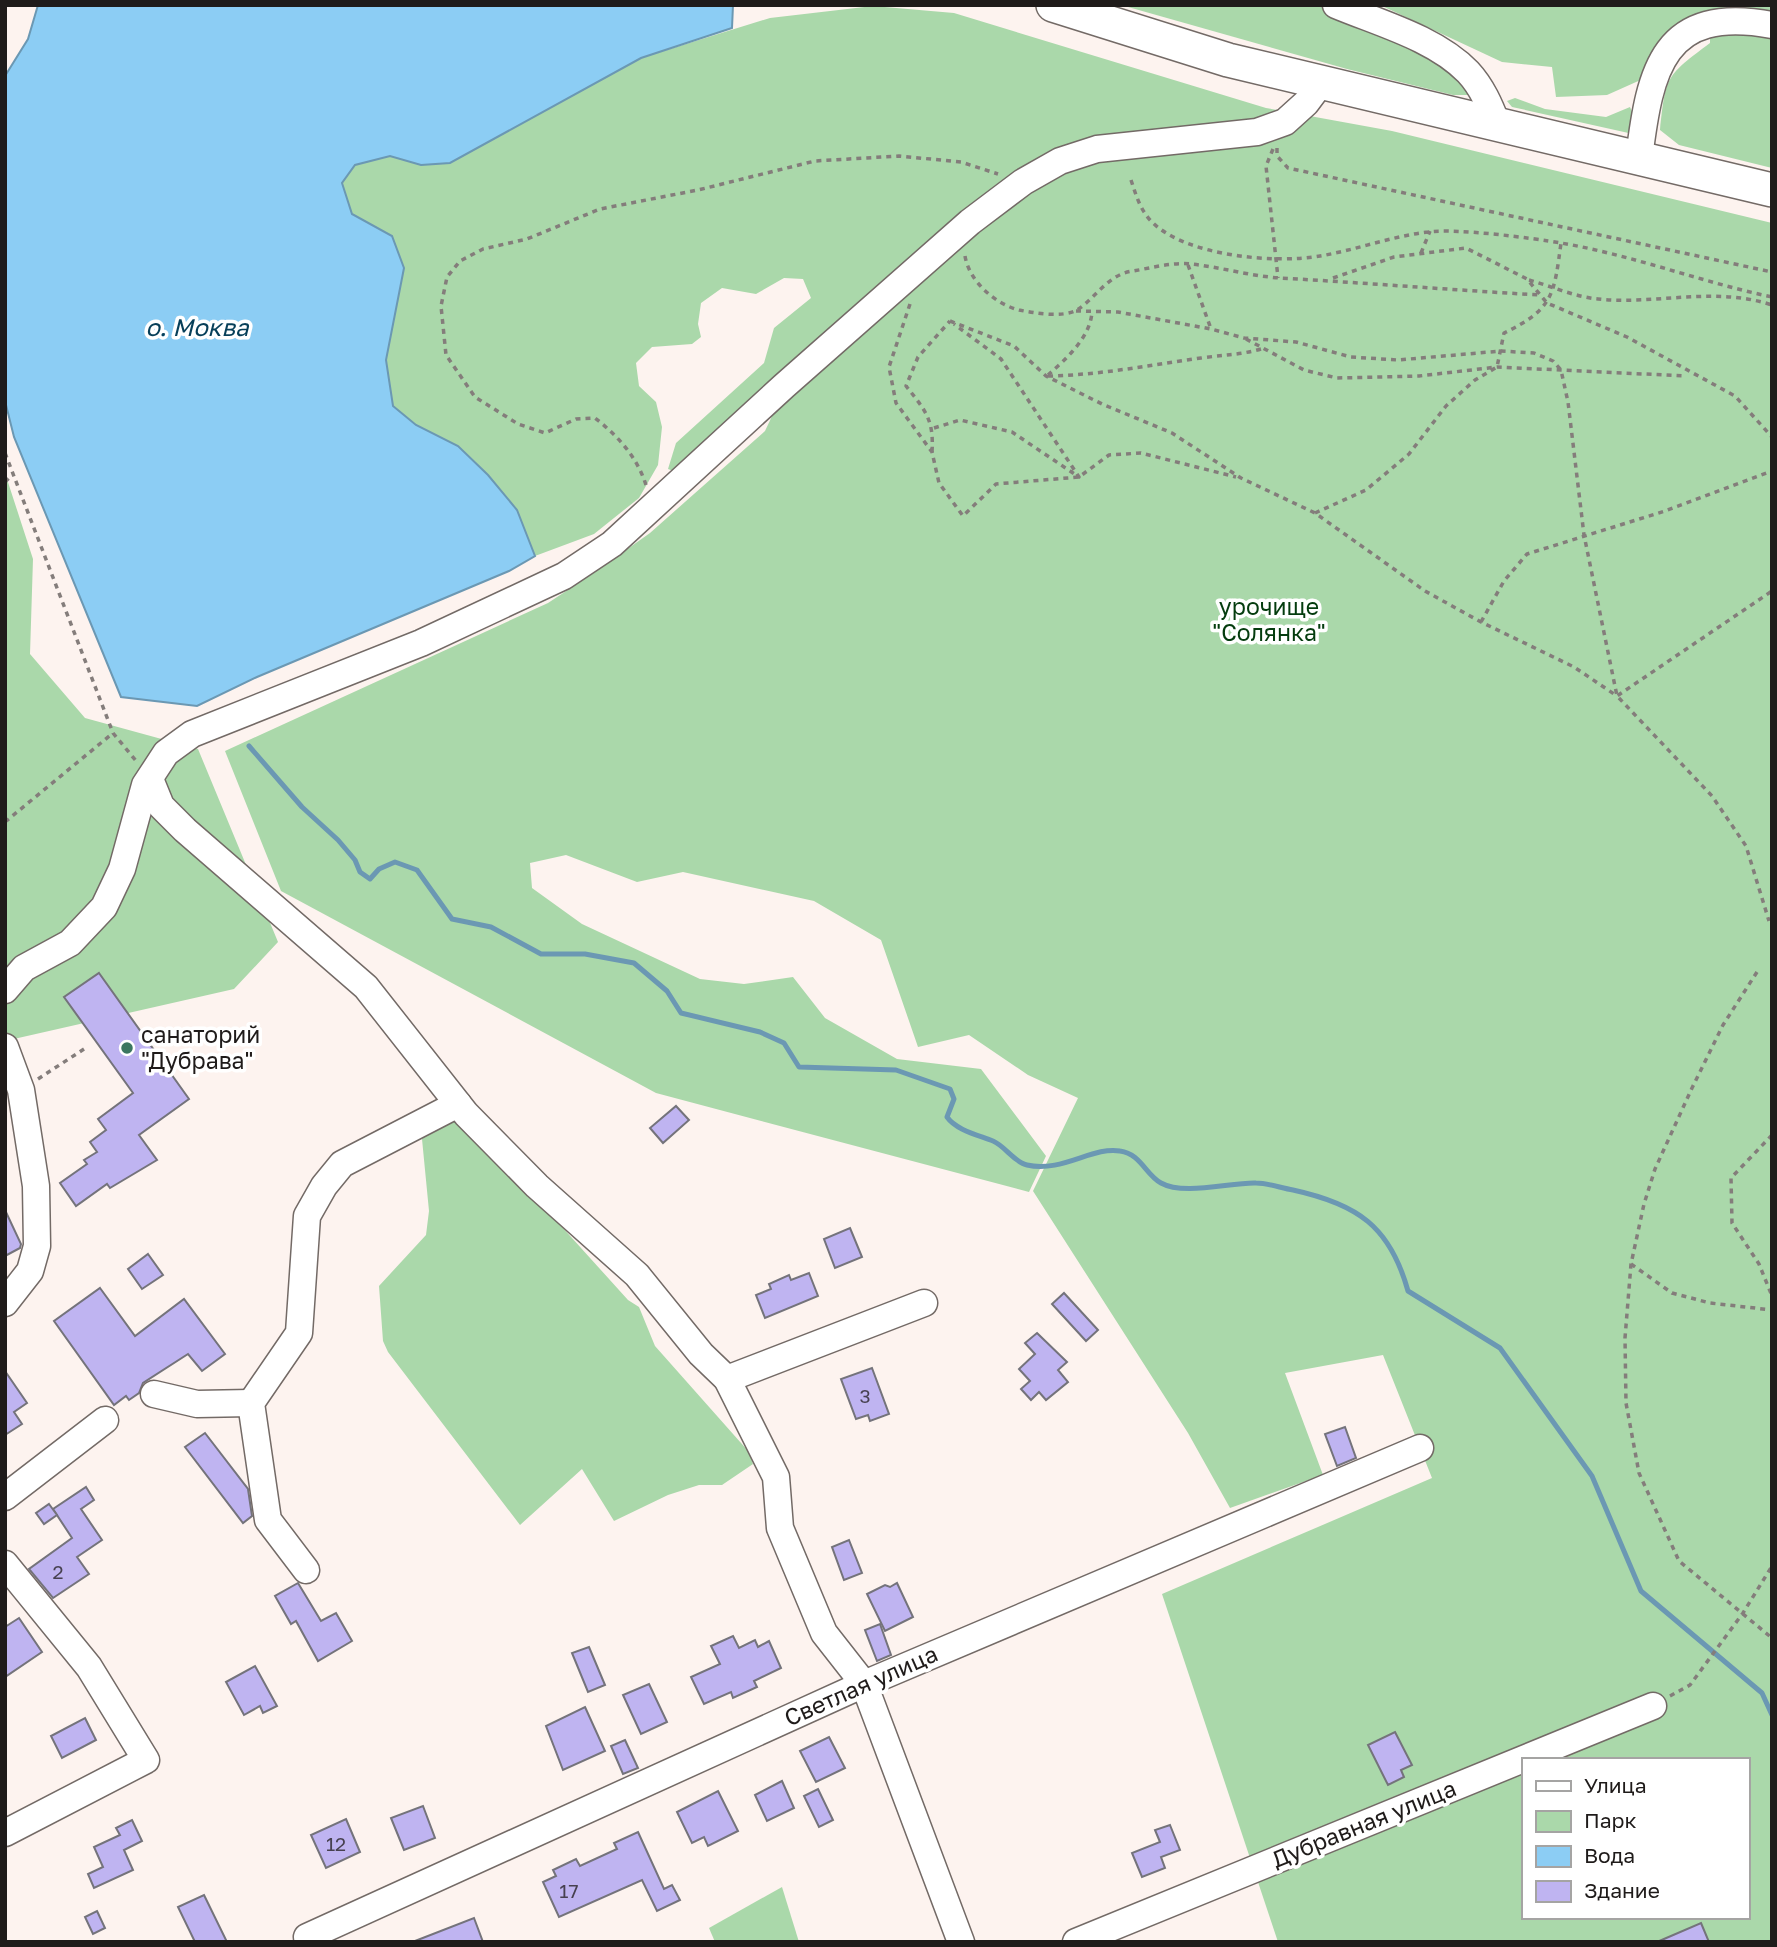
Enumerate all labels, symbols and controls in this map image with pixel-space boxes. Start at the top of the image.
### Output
water label: о. Моква [145,312,250,341]
park label: урочище "Солянка" [1212,592,1326,646]
place label: санаторий "Дубрава" [141,1020,260,1074]
marker: санаторий "Дубрава" [119,1040,135,1056]
house number: 3 [859,1384,871,1407]
house number: 2 [52,1560,64,1583]
street label: Светлая улица [780,1639,942,1731]
legend [1522,1758,1749,1919]
text: Улица [1584,1772,1647,1798]
street label: Дубравная улица [1267,1773,1460,1873]
text: Парк [1584,1807,1637,1833]
house number: 12 [326,1832,346,1855]
text: Вода [1584,1842,1635,1868]
text: Здание [1584,1877,1660,1903]
house number: 17 [559,1879,579,1902]

